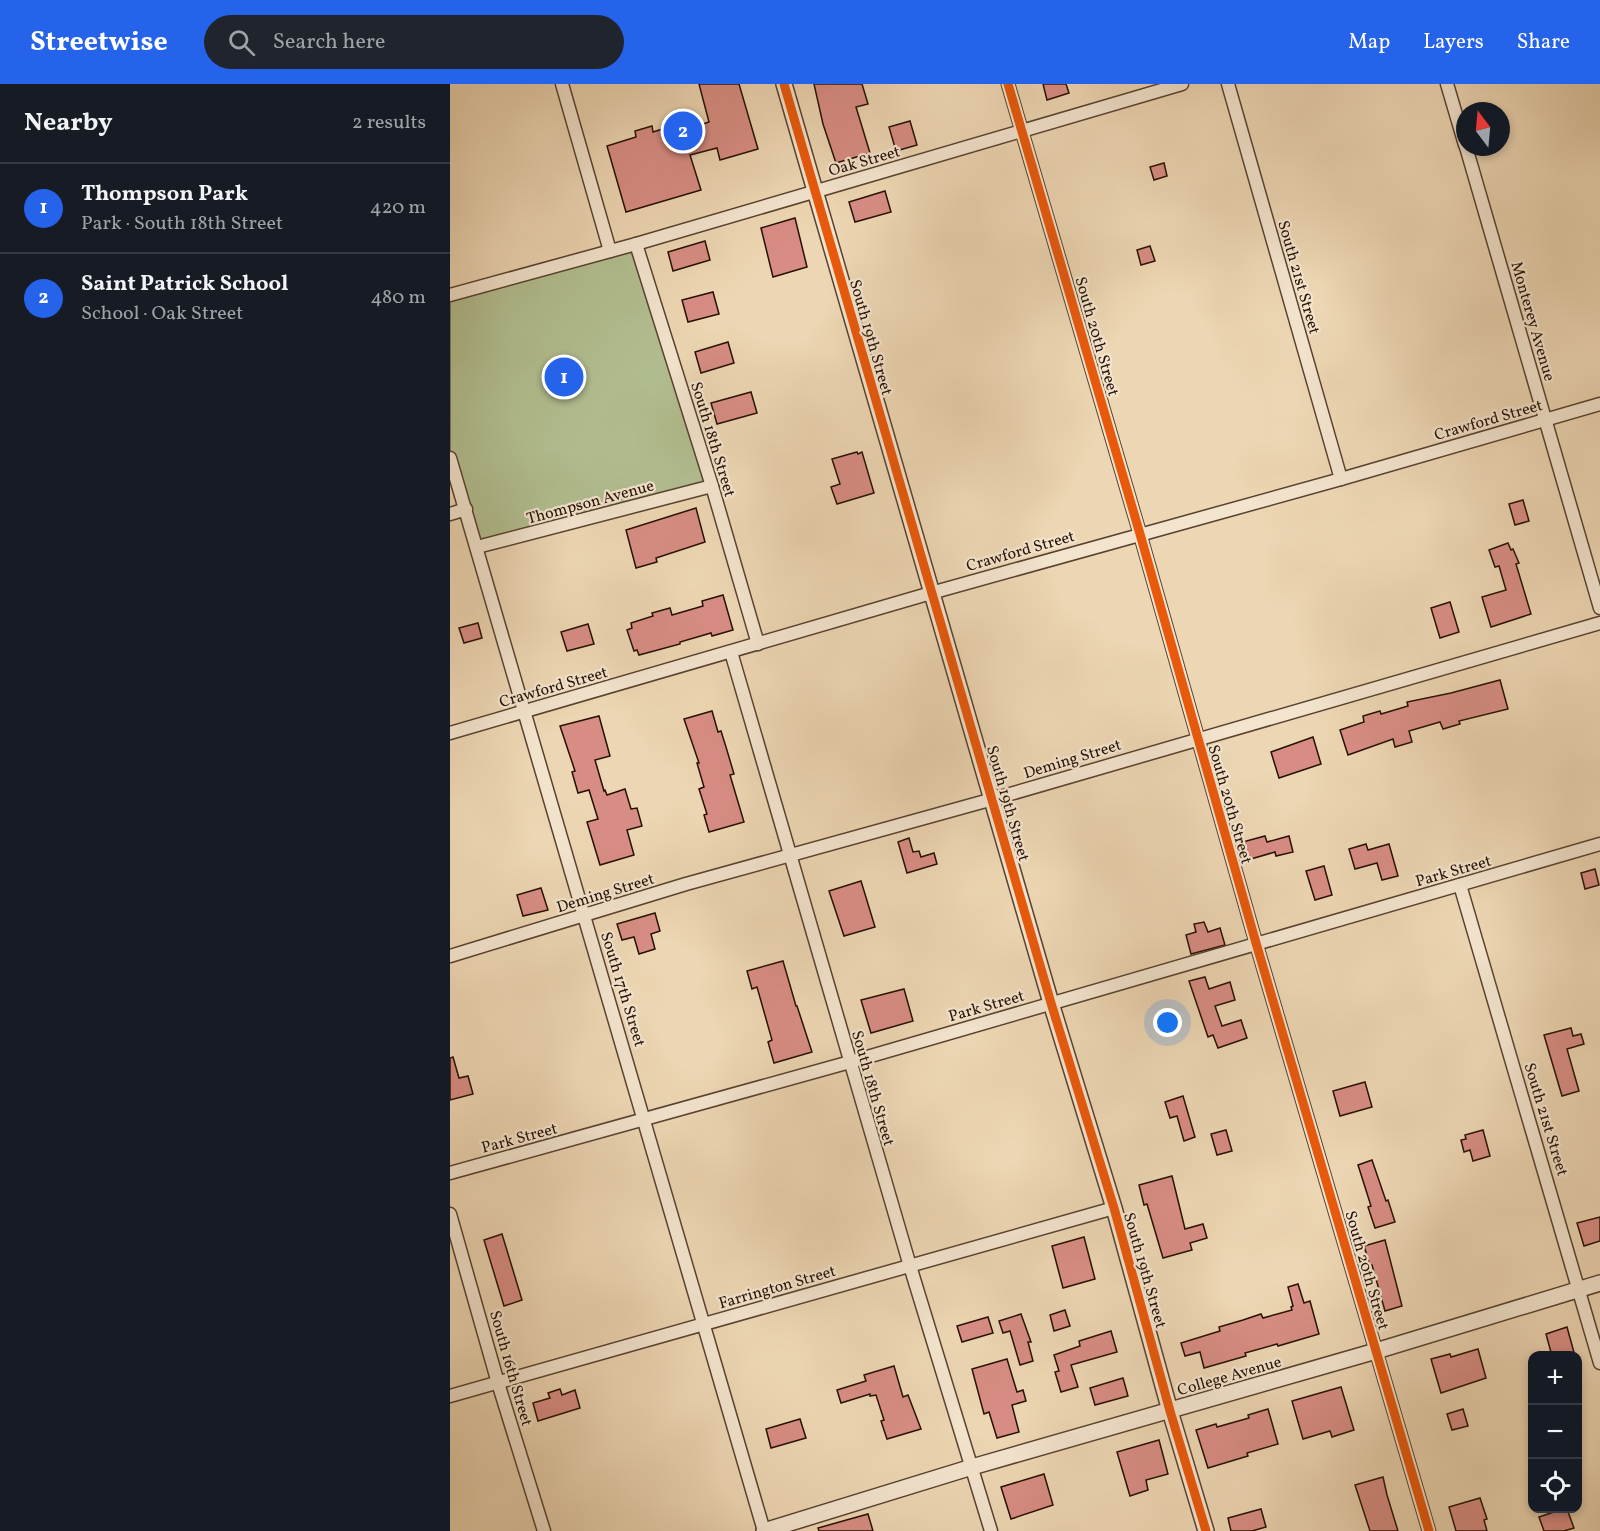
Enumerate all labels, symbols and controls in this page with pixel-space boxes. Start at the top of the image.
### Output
search box [204,15,624,69]
text: Streetwise [30,23,168,62]
icon: search [225,26,258,59]
text: Search here [273,27,385,58]
text: Map [1348,28,1390,57]
text: Layers [1423,28,1484,57]
text: Share [1517,28,1570,57]
north arrow [1456,102,1510,156]
text: Nearby [24,105,113,141]
pin: 2 [664,108,702,154]
text: 2 results [352,109,426,137]
street label: Oak Street [826,141,903,183]
text: Thompson Park [81,179,248,210]
text: 1 [39,194,48,222]
text: 420 m [370,194,426,222]
text: Park · South 18th Street [81,210,283,238]
street label: South 21st Street [1271,218,1325,337]
street label: Monterey Avenue [1504,259,1560,384]
text: Saint Patrick School [81,269,289,300]
street label: South 20th Street [1069,274,1124,399]
street label: South 19th Street [843,277,897,398]
text: 2 [38,284,49,312]
text: 480 m [371,284,426,312]
text: School · Oak Street [81,300,243,328]
pin: 1 [544,354,584,400]
street label: South 18th Street [684,379,740,500]
street label: Crawford Street [1432,395,1546,447]
street label: Thompson Avenue [524,475,657,530]
street label: Crawford Street [964,526,1078,578]
street label: Crawford Street [497,662,611,714]
street label: Deming Street [1021,735,1125,785]
street label: South 20th Street [1202,742,1257,867]
street label: South 19th Street [980,743,1034,864]
street label: Park Street [1413,851,1494,893]
street label: Deming Street [554,869,658,919]
street label: South 17th Street [594,929,650,1050]
street label: Park Street [946,986,1027,1028]
your location [1153,1008,1182,1037]
street label: South 18th Street [845,1028,899,1149]
street label: South 21st Street [1517,1060,1573,1179]
street label: Park Street [479,1118,560,1160]
street label: South 20th Street [1339,1208,1394,1333]
street label: South 19th Street [1117,1210,1171,1331]
street label: Farrington Street [716,1261,839,1315]
street label: South 16th Street [483,1308,537,1429]
map controls [1528,1351,1582,1513]
button: + [1528,1351,1582,1405]
street label: College Avenue [1175,1352,1284,1402]
button: − [1528,1405,1582,1459]
button: locate [1528,1459,1582,1513]

